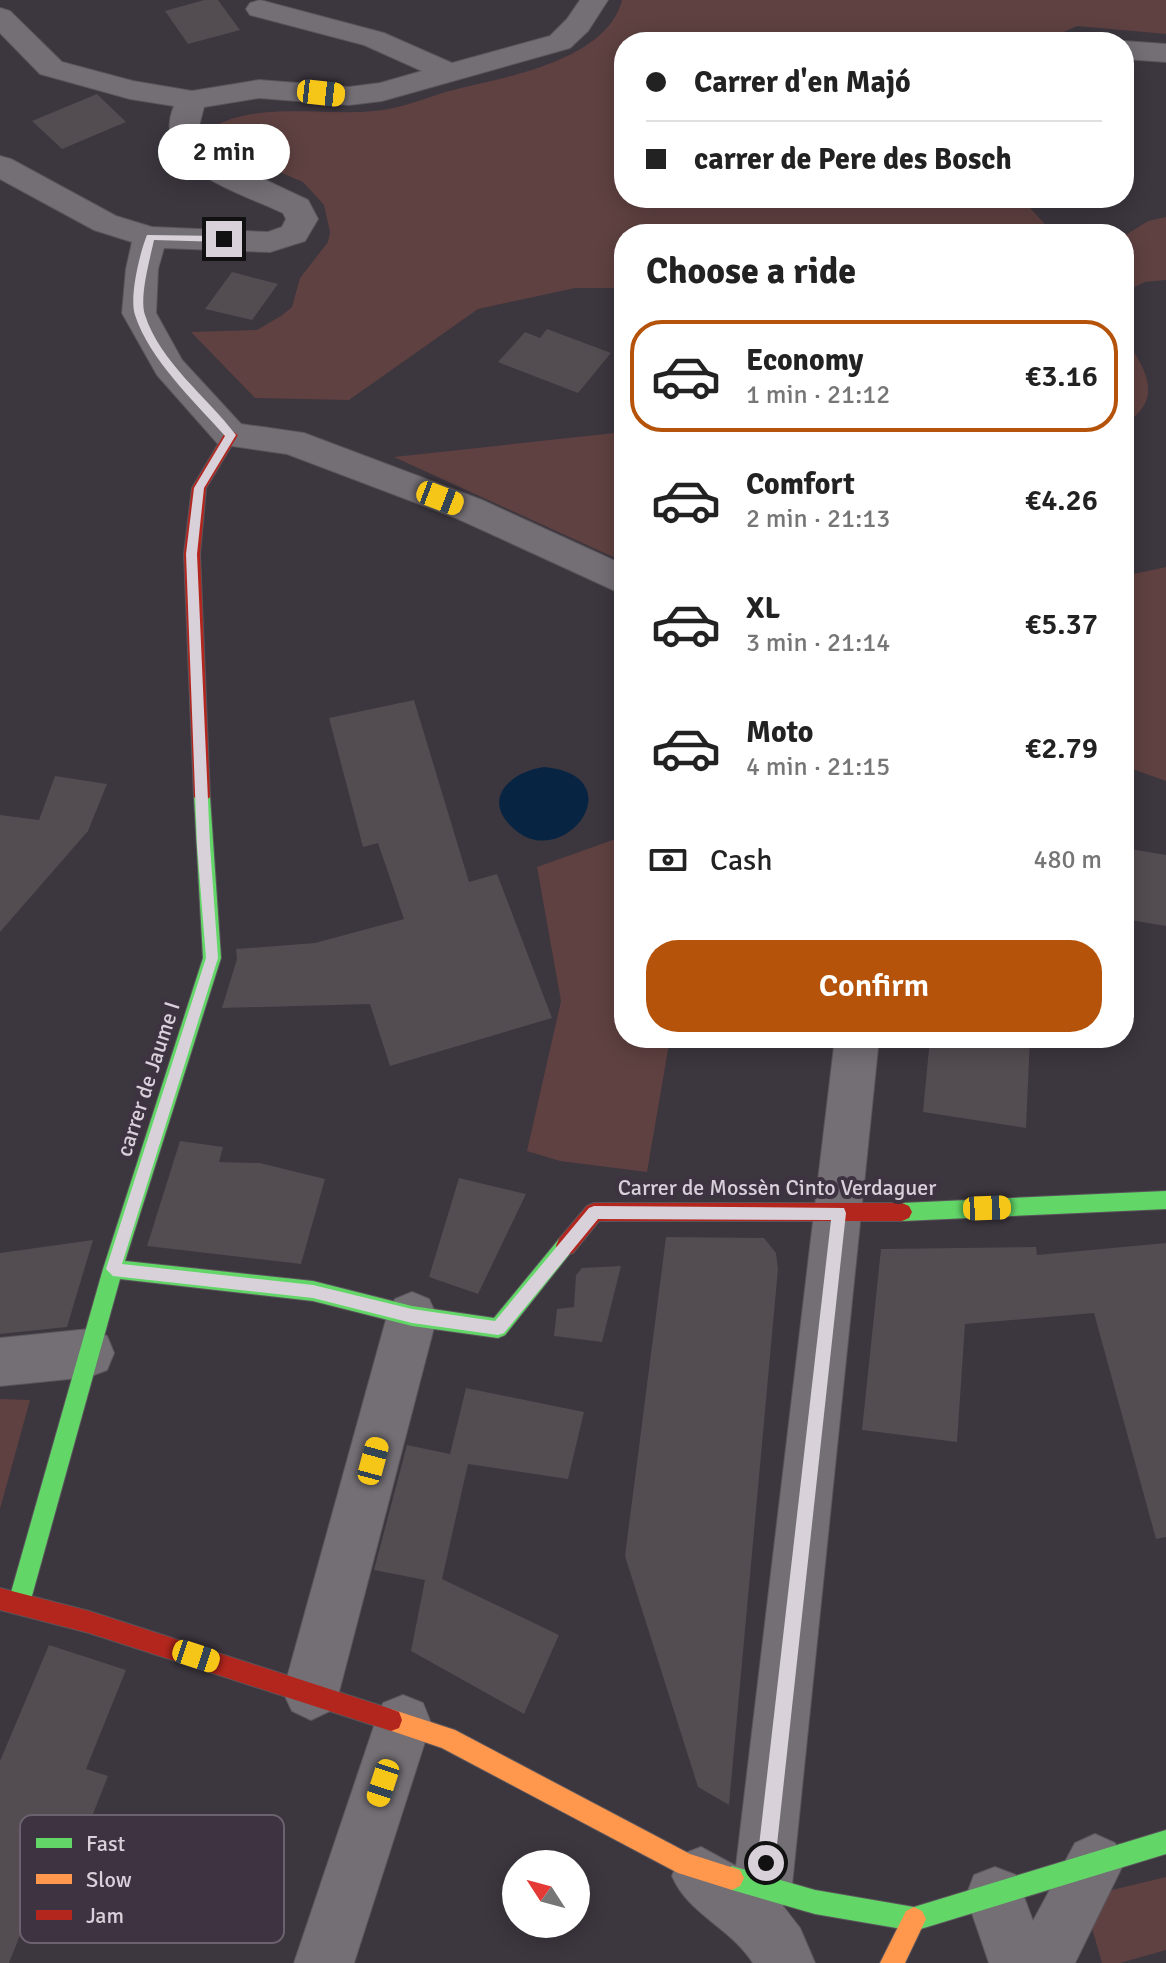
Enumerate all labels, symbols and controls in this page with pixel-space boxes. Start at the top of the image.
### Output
text: Carrer d'en Majó [694,64,911,101]
car [296,79,346,107]
callout: 2 min [158,123,290,179]
text: 2 min [193,136,255,168]
text: carrer de Pere des Bosch [694,141,1012,178]
route end [206,221,242,257]
text: Choose a ride [646,249,856,294]
icon: car [650,340,722,412]
text: Economy [746,342,863,379]
text: €3.16 [1025,358,1098,395]
text: 1 min · 21:12 [746,379,890,411]
icon: car [650,464,722,536]
text: Comfort [746,466,855,503]
car [413,478,467,518]
text: €4.26 [1025,482,1098,519]
text: 2 min · 21:13 [746,503,890,535]
icon: car [650,588,722,660]
text: XL [746,590,780,627]
text: €5.37 [1025,606,1098,643]
text: 3 min · 21:14 [746,627,890,659]
icon: car [650,712,722,784]
text: Moto [746,714,813,751]
text: €2.79 [1025,730,1098,767]
text: 4 min · 21:15 [746,751,890,783]
icon: cash [646,838,690,882]
text: Cash [710,842,773,879]
text: 480 m [1033,844,1102,876]
button: Confirm [646,940,1102,1032]
street label: carrer de Jaume I [110,998,186,1160]
street label: Carrer de Mossèn Cinto Verdaguer [618,1174,936,1201]
car [963,1195,1011,1221]
car [355,1435,391,1487]
car [169,1637,223,1675]
car [364,1756,402,1810]
legend [20,1815,284,1943]
text: Fast [86,1830,126,1857]
route start [748,1845,784,1881]
north arrow [502,1850,590,1938]
map controls [502,1850,590,1938]
text: Slow [86,1866,132,1893]
text: Jam [86,1902,124,1929]

